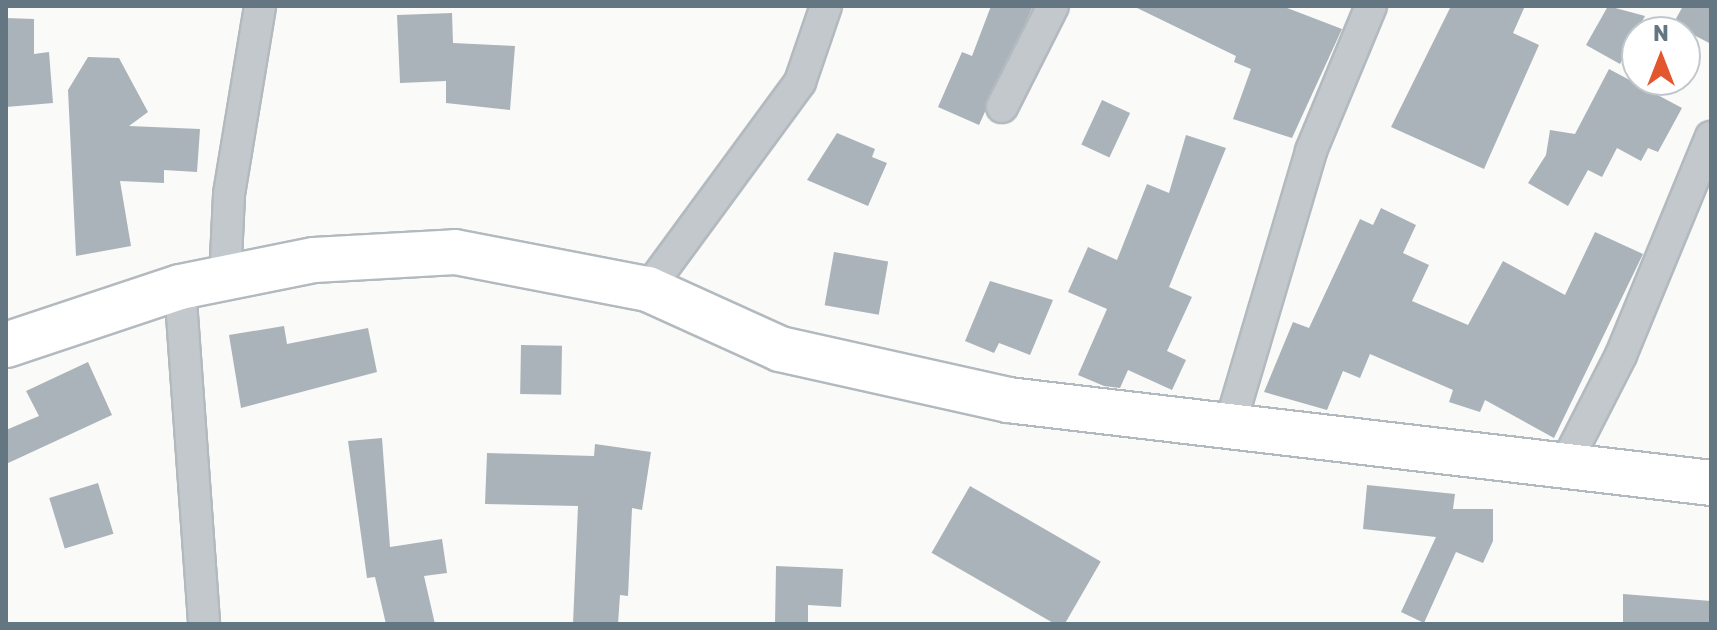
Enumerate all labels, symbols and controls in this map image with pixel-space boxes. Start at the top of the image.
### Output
north arrow [1621,16,1701,96]
text: N [1653,20,1669,47]

